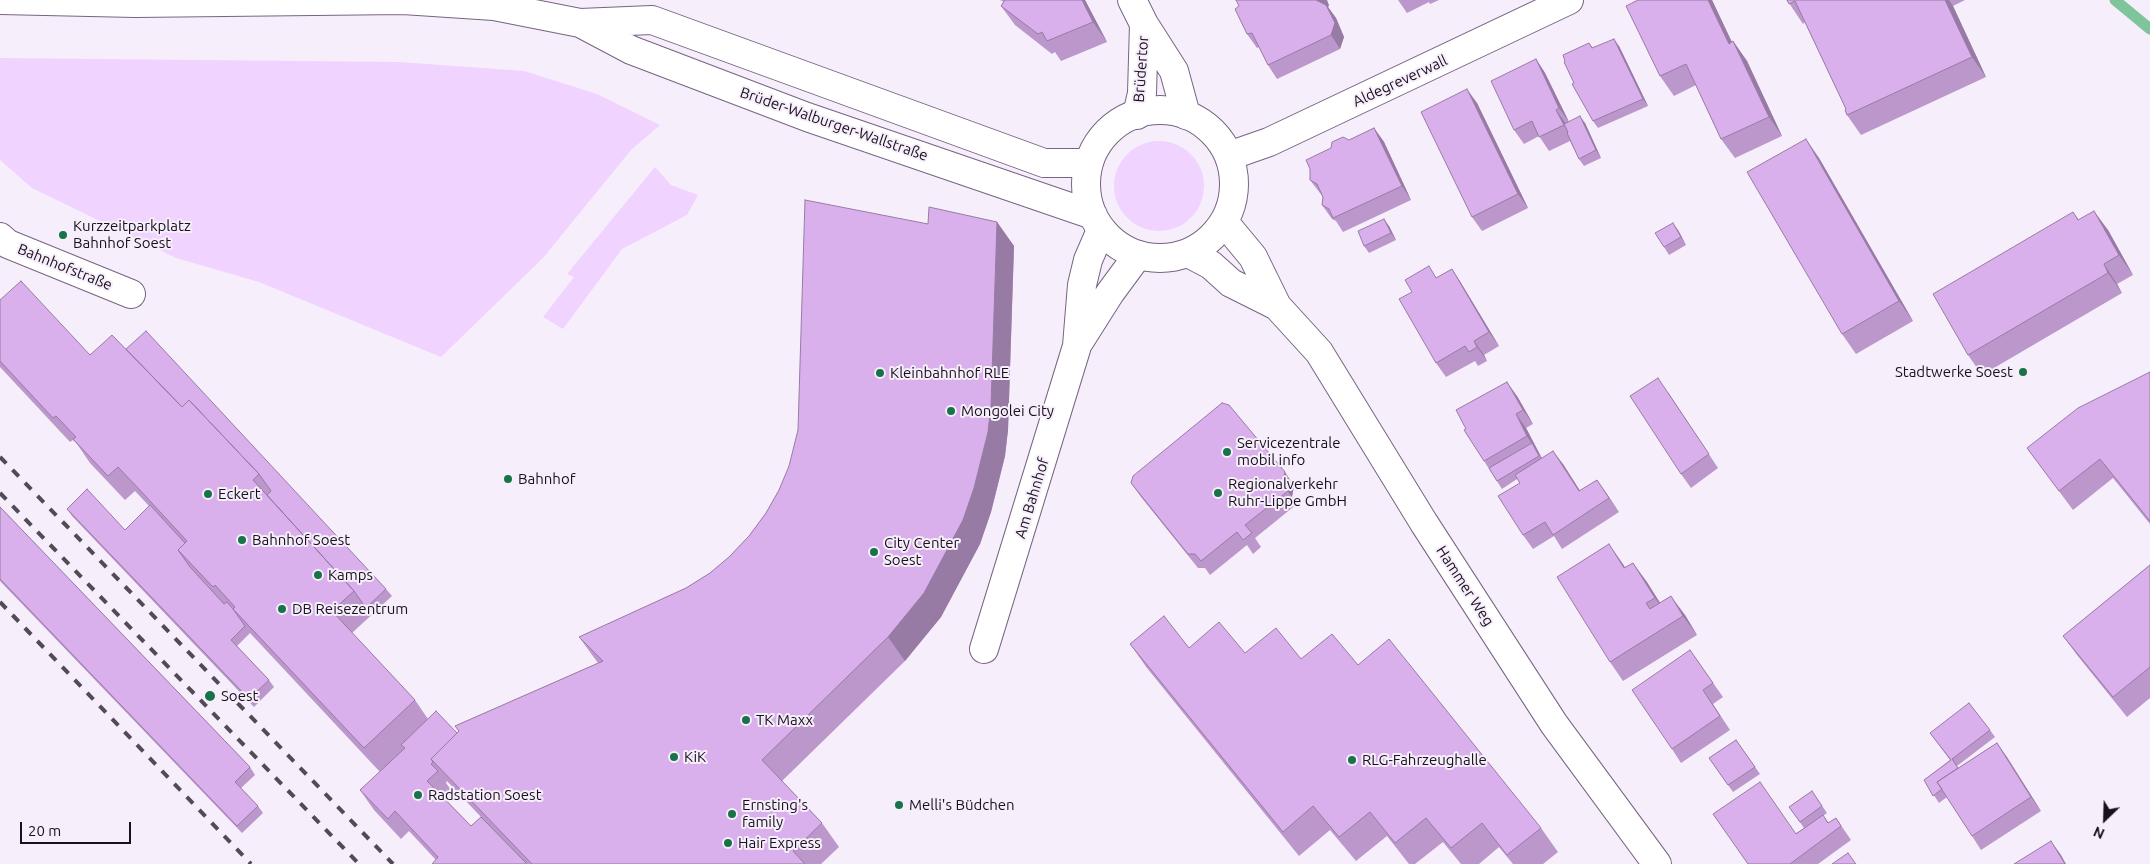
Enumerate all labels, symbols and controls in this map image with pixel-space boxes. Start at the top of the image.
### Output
street label: Brüdertor [1130,35,1152,103]
street label: Aldegreverwall [1350,51,1450,111]
street label: Brüder-Walburger-Wallstraße [738,83,930,165]
place label: Kurzzeitparkplatz Bahnhof Soest [73,217,191,252]
marker: Kurzzeitparkplatz Bahnhof Soest [57,229,69,241]
street label: Bahnhofstraße [15,240,115,294]
place label: Stadtwerke Soest [1895,363,2013,381]
place label: Kleinbahnhof RLE [890,364,1009,382]
marker: Stadtwerke Soest [2017,366,2029,378]
marker: Kleinbahnhof RLE [874,367,886,379]
place label: Mongolei City [961,402,1054,420]
marker: Mongolei City [945,405,957,417]
place label: Servicezentrale mobil info [1237,434,1340,469]
marker: Servicezentrale mobil info [1221,446,1233,458]
street label: Am Bahnhof [1011,455,1053,541]
place label: Bahnhof [518,470,575,488]
marker: Bahnhof [502,473,514,485]
place label: Regionalverkehr Ruhr-Lippe GmbH [1228,475,1347,510]
place label: Eckert [218,485,261,503]
marker: Regionalverkehr Ruhr-Lippe GmbH [1212,487,1224,499]
marker: Eckert [202,488,214,500]
place label: Bahnhof Soest [252,531,350,549]
marker: Bahnhof Soest [236,534,248,546]
place label: City Center Soest [884,534,959,569]
street label: Hammer Weg [1432,543,1498,629]
marker: City Center Soest [868,546,880,558]
place label: Kamps [328,566,373,584]
marker: Kamps [312,569,324,581]
place label: DB Reisezentrum [292,600,408,618]
marker: DB Reisezentrum [276,603,288,615]
place label: Soest [221,687,258,705]
marker: Soest [203,689,217,703]
place label: TK Maxx [756,711,813,729]
marker: TK Maxx [740,714,752,726]
place label: KiK [684,748,706,766]
marker: KiK [668,751,680,763]
place label: RLG-Fahrzeughalle [1362,751,1487,769]
marker: RLG-Fahrzeughalle [1346,754,1358,766]
place label: Radstation Soest [428,786,542,804]
marker: Radstation Soest [412,789,424,801]
north arrow [2080,794,2130,844]
place label: Ernsting's family [742,796,808,831]
place label: Melli's Büdchen [909,796,1015,814]
marker: Melli's Büdchen [893,799,905,811]
marker: Ernsting's family [726,808,738,820]
scale bar [22,812,134,844]
text: 20 m [28,822,61,839]
text: N [2091,823,2107,842]
place label: Hair Express [738,834,821,852]
marker: Hair Express [722,837,734,849]

